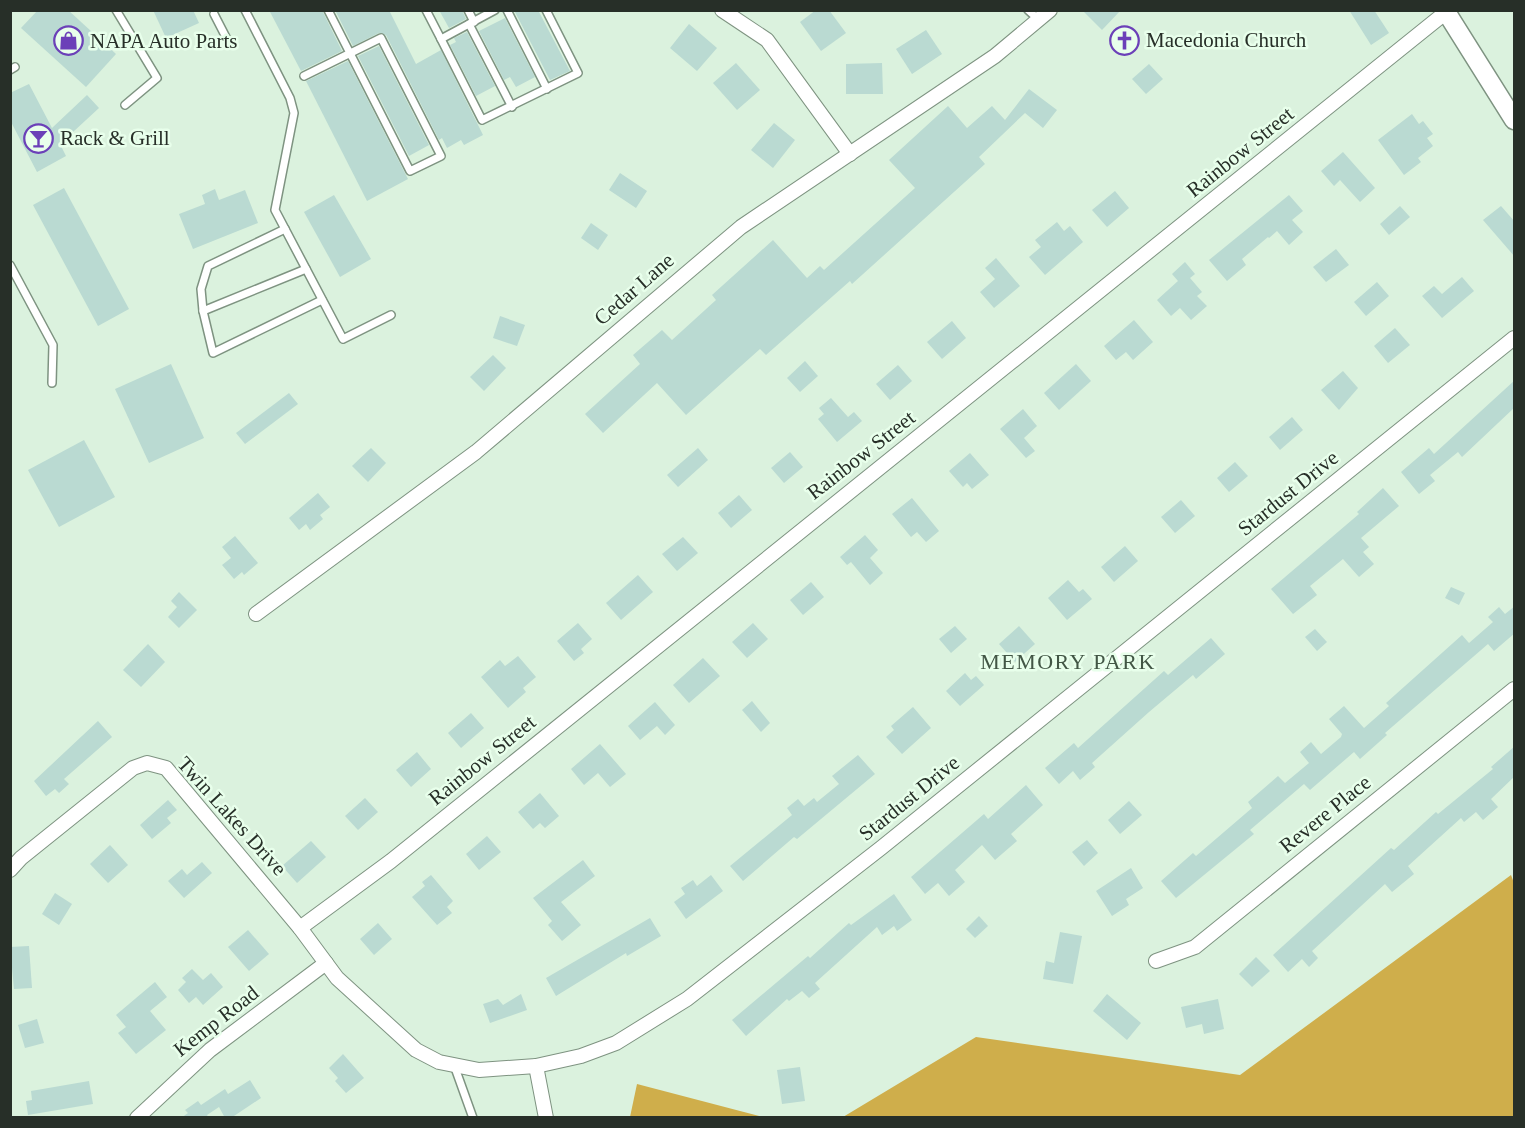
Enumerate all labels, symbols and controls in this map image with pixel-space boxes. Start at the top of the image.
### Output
church icon: Macedonia Church [1109,24,1141,56]
shop icon: NAPA Auto Parts [53,25,85,57]
place label: Macedonia Church [1146,28,1307,52]
place label: NAPA Auto Parts [90,29,237,53]
street label: Rainbow Street [1182,102,1298,202]
bar icon: Rack & Grill [23,122,55,154]
place label: Rack & Grill [60,126,170,150]
street label: Cedar Lane [589,248,679,330]
street label: Rainbow Street [802,405,920,504]
street label: Stardust Drive [1233,445,1343,541]
district label: MEMORY PARK [980,649,1156,674]
street label: Rainbow Street [424,710,540,810]
street label: Stardust Drive [854,750,964,846]
street label: Twin Lakes Drive [172,752,292,880]
street label: Revere Place [1275,770,1375,858]
street label: Kemp Road [169,980,264,1062]

